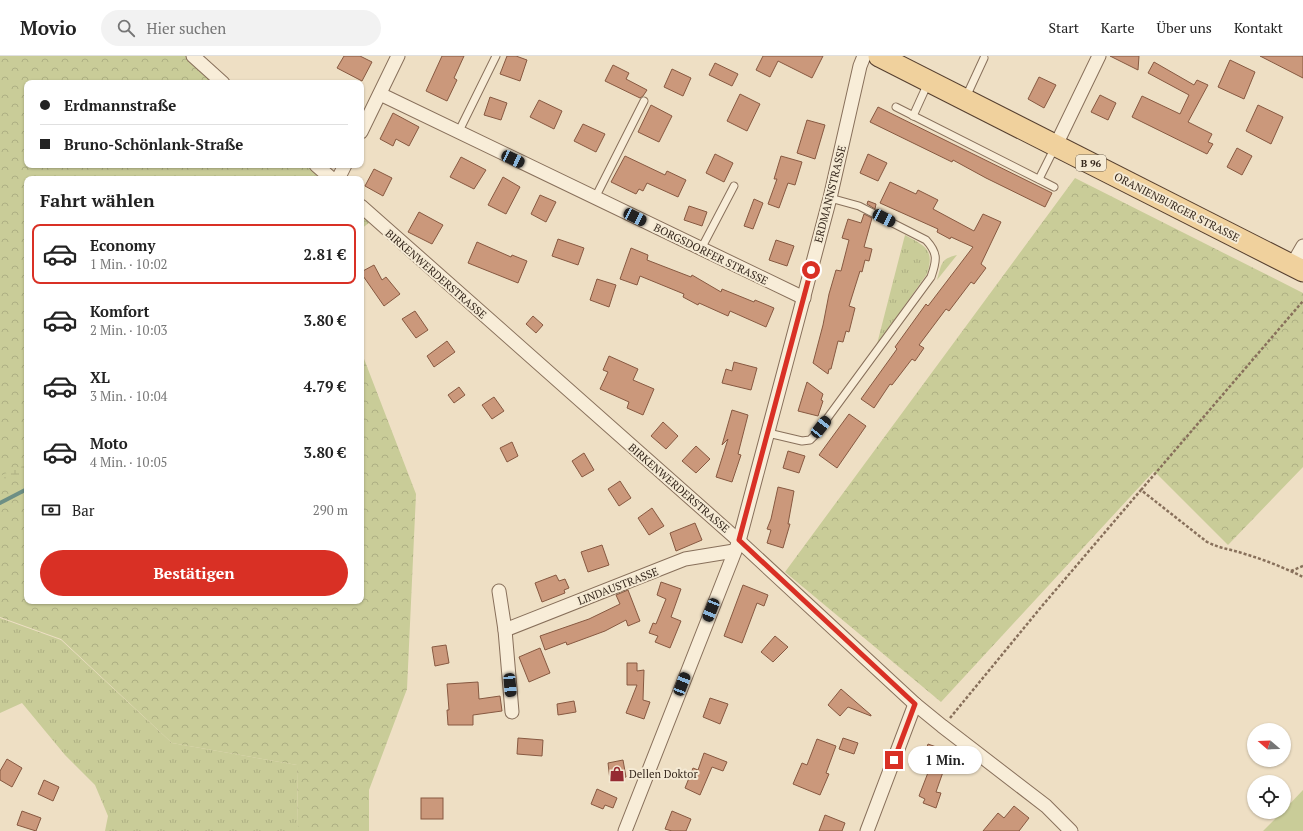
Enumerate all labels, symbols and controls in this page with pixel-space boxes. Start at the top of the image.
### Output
search box [101,10,381,46]
text: Movio [20,15,77,40]
icon: search [115,17,137,39]
text: Hier suchen [147,18,226,38]
text: Start [1049,18,1079,37]
text: Karte [1101,18,1135,37]
text: Über uns [1157,18,1212,37]
text: Kontakt [1234,18,1283,37]
text: Erdmannstraße [64,95,176,115]
text: Bruno-Schönlank-Straße [64,134,243,154]
street label: ERDMANNSTRASSE [811,144,849,244]
car [500,148,526,170]
road number: B 96 [1076,155,1106,171]
street label: ORANIENBURGER STRASSE [1112,169,1242,245]
text: Fahrt wählen [40,188,155,212]
car [622,206,648,228]
car [871,207,897,229]
street label: BORGSDORFER STRASSE [652,220,770,288]
street label: BIRKENWERDERSTRASSE [383,226,489,322]
text: Economy [90,235,155,255]
icon: car [42,236,78,272]
text: 2.81 € [304,244,346,264]
text: 1 Min. · 10:02 [90,255,168,273]
route start [802,261,820,279]
text: Komfort [90,301,149,321]
icon: car [42,302,78,338]
text: 3.80 € [304,310,346,330]
text: 2 Min. · 10:03 [90,321,168,339]
text: XL [90,367,110,387]
icon: car [42,368,78,404]
text: 4.79 € [304,376,346,396]
text: 3 Min. · 10:04 [90,387,168,405]
car [809,414,833,440]
text: Moto [90,433,128,453]
icon: car [42,434,78,470]
street label: BIRKENWERDERSTRASSE [626,440,732,536]
text: 3.80 € [304,442,346,462]
text: 4 Min. · 10:05 [90,453,168,471]
icon: cash [40,499,62,521]
text: Bar [72,500,95,520]
text: 290 m [313,501,348,519]
button: Bestätigen [40,550,348,596]
street label: LINDAUSTRASSE [576,564,660,608]
car [701,597,721,623]
car [672,671,692,697]
car [503,673,517,697]
north arrow [1247,723,1291,767]
map controls [1247,723,1291,819]
callout: 1 Min. [908,746,982,774]
route end [885,751,903,769]
text: 1 Min. [925,751,965,769]
shop icon: Dellen Doktor [608,765,626,783]
place label: Dellen Doktor [629,767,698,781]
button: locate [1247,775,1291,819]

